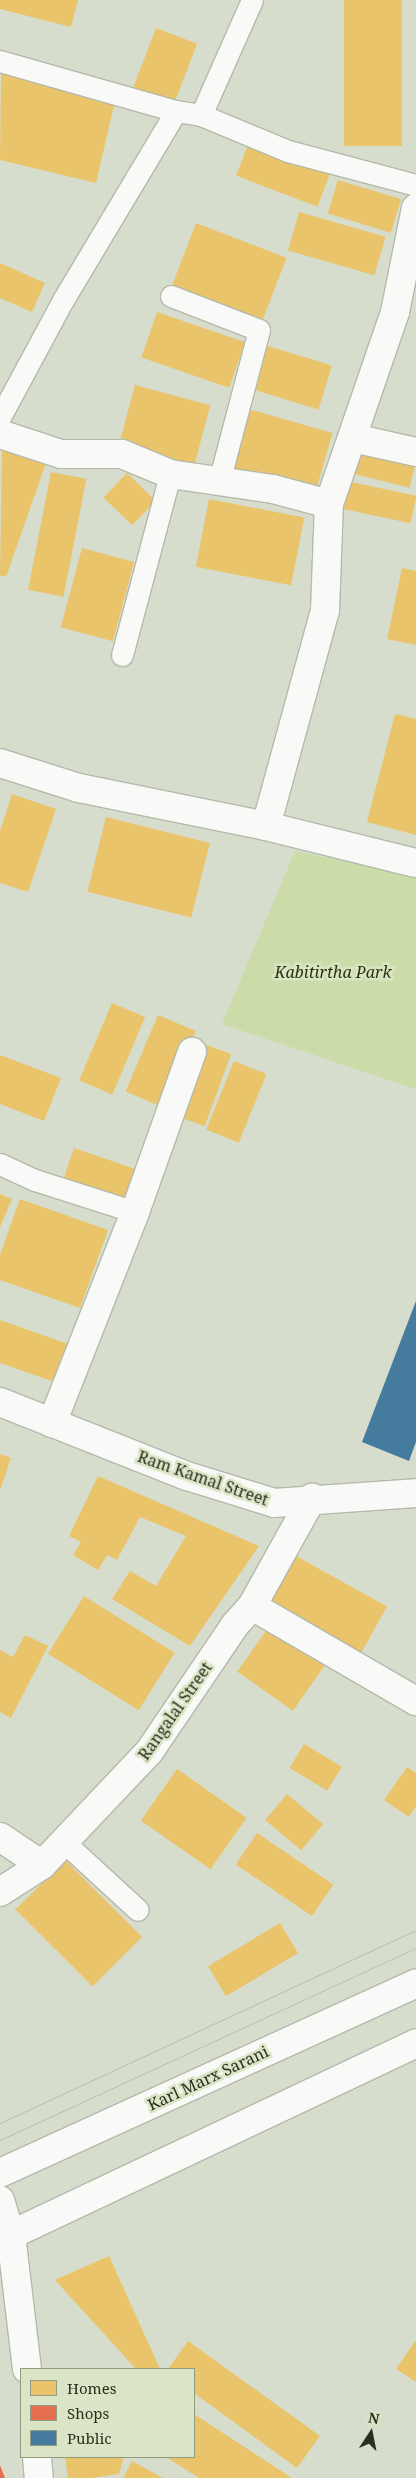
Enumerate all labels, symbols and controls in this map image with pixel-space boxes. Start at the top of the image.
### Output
park label: Kabitirtha Park [274,962,392,982]
street label: Ram Kamal Street [135,1447,271,1509]
street label: Rangalal Street [134,1658,216,1764]
street label: Karl Marx Sarani [144,2042,272,2114]
legend [20,2368,195,2458]
text: Homes [67,2378,117,2398]
text: Shops [67,2403,109,2423]
text: N [367,2407,381,2428]
north arrow [346,2408,396,2458]
text: Public [67,2428,112,2448]

